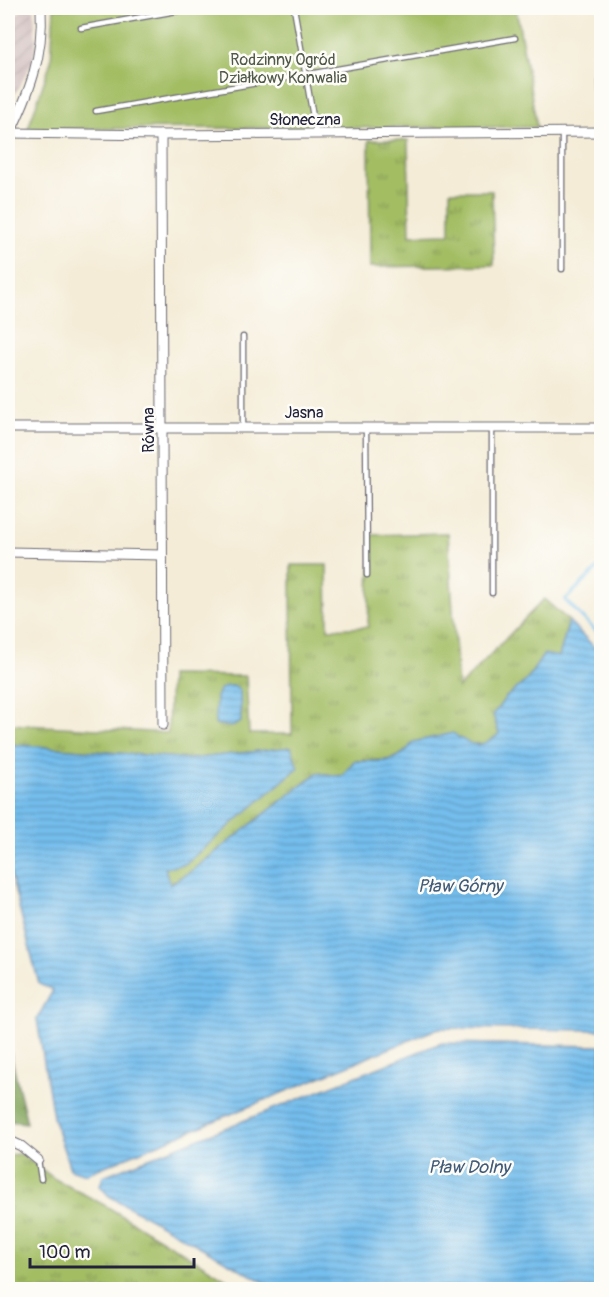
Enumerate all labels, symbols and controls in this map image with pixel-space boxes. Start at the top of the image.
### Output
park label: Rodzinny Ogród Działkowy Konwalia [219,50,347,88]
street label: Słoneczna [269,110,341,130]
street label: Jasna [285,403,323,423]
street label: Równa [139,407,159,453]
water label: Pław Górny [418,875,505,898]
water label: Pław Dolny [428,1156,512,1179]
scale bar [30,1231,194,1269]
text: 100 m [39,1241,91,1264]

